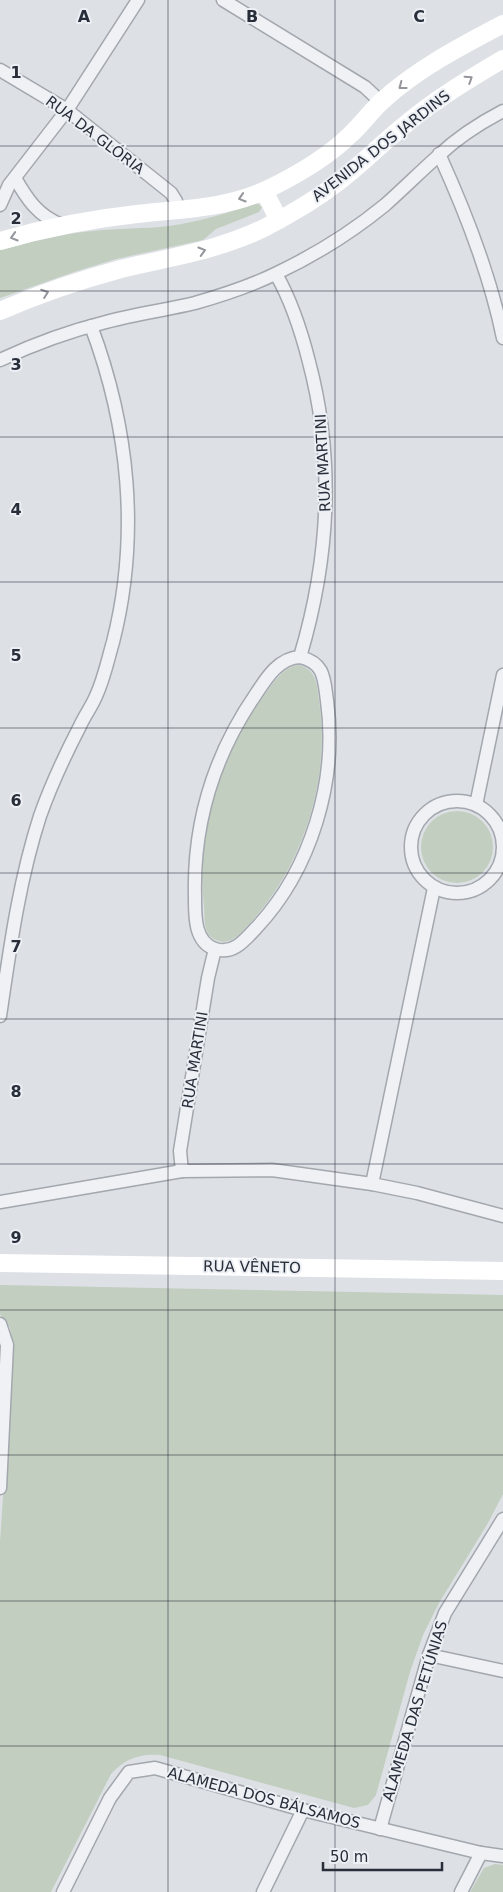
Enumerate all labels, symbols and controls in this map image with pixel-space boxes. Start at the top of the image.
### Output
text: A [78,7,91,26]
text: B [246,7,258,26]
text: C [413,7,425,26]
text: 1 [10,63,22,82]
one-way arrow [463,76,472,86]
one-way arrow [399,80,408,88]
street label: AVENIDA DOS JARDINS [308,87,454,205]
street label: RUA DA GLÓRIA [42,91,149,178]
one-way arrow [239,192,247,202]
text: 2 [10,209,22,228]
one-way arrow [10,232,18,242]
one-way arrow [197,247,206,257]
one-way arrow [41,289,49,299]
text: 3 [10,355,22,374]
street label: RUA MARTINI [311,413,335,513]
text: 4 [10,500,22,519]
text: 5 [10,646,22,665]
text: 6 [10,791,22,810]
text: 7 [10,937,22,956]
street label: RUA MARTINI [178,1010,212,1110]
text: 8 [10,1082,22,1101]
text: 9 [10,1228,22,1247]
street label: RUA VÊNETO [203,1256,301,1277]
street label: ALAMEDA DAS PETÚNIAS [378,1618,451,1803]
street label: ALAMEDA DOS BÁLSAMOS [166,1763,363,1832]
scale bar [323,1840,442,1872]
text: 50 m [330,1848,368,1866]

